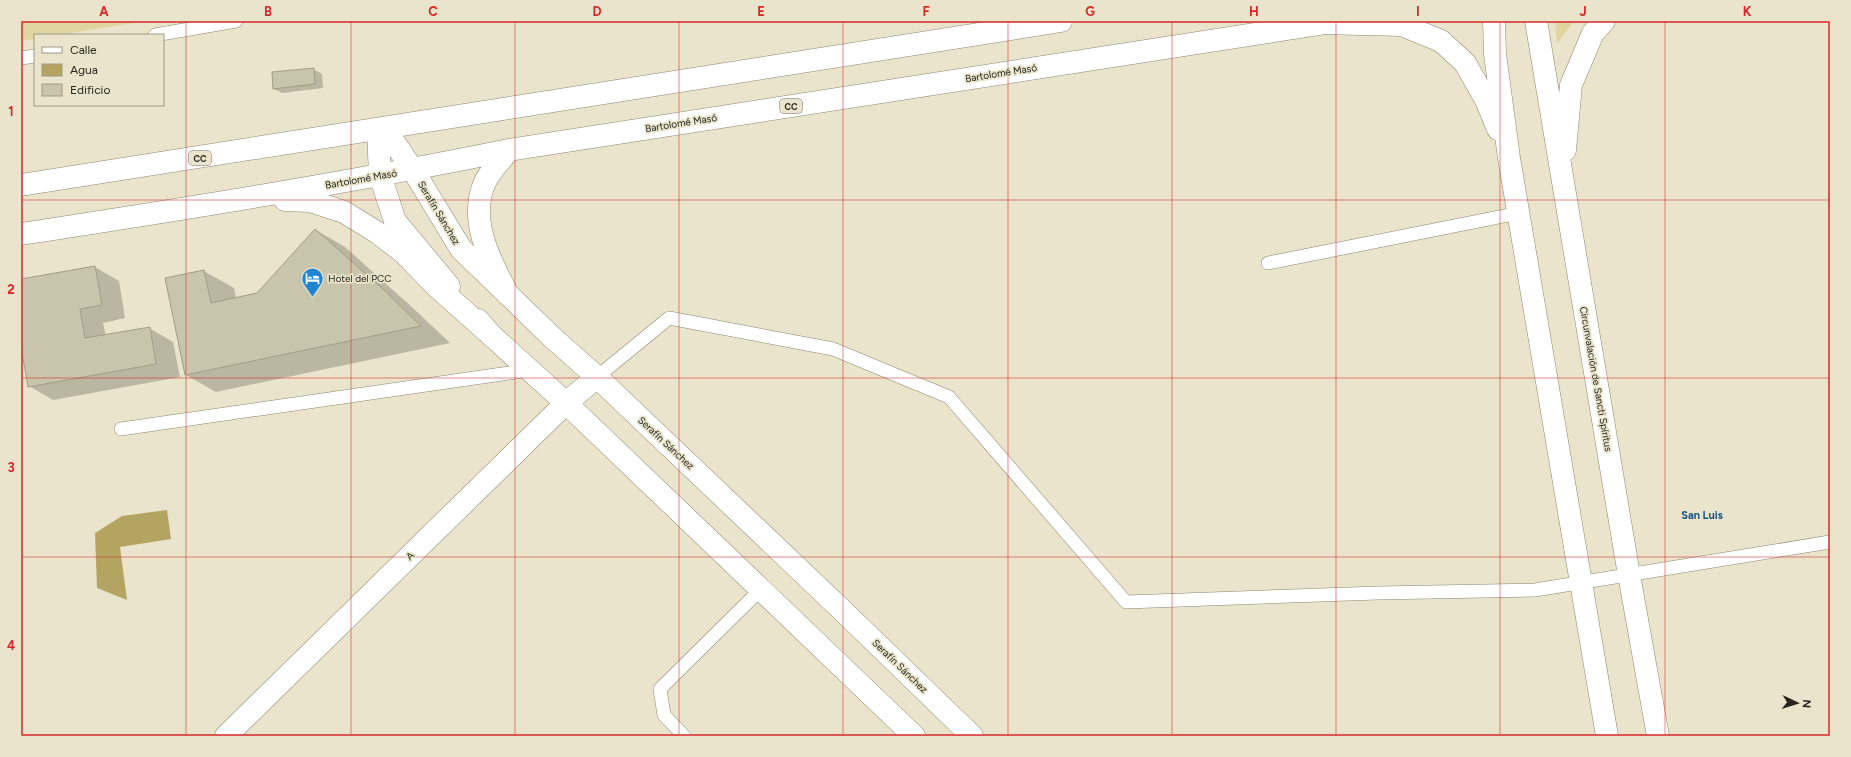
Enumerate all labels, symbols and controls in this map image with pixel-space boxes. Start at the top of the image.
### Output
text: A [99,4,109,19]
text: B [264,4,272,19]
text: C [428,4,438,19]
text: D [592,4,602,19]
text: E [757,4,765,19]
text: F [922,4,930,19]
text: G [1085,4,1095,19]
text: H [1249,4,1259,19]
text: I [1416,4,1420,19]
text: J [1579,4,1587,19]
text: K [1743,4,1752,19]
legend [34,34,164,106]
text: Calle [70,43,97,57]
street label: Bartolomé Masó [964,61,1038,85]
text: Agua [70,63,98,77]
text: Edificio [70,83,110,97]
road number: CC [780,99,802,113]
text: 1 [8,104,14,119]
street label: Bartolomé Masó [644,111,718,135]
road number: CC [189,151,211,165]
street label: Bartolomé Masó [324,166,398,192]
street label: Serafín Sánchez [415,179,463,247]
hotel icon: Hotel del PCC [300,265,326,298]
place label: Hotel del PCC [328,272,391,285]
text: 2 [7,282,15,297]
street label: Circunvalación de Sancti Spíritus [1577,305,1615,453]
street label: Serafín Sánchez [635,414,697,472]
text: 3 [7,460,15,475]
district label: San Luis [1681,509,1723,522]
street label: A [403,549,417,563]
street label: Serafín Sánchez [869,636,931,696]
text: 4 [7,638,15,653]
north arrow [1777,683,1817,723]
text: N [1800,699,1813,708]

